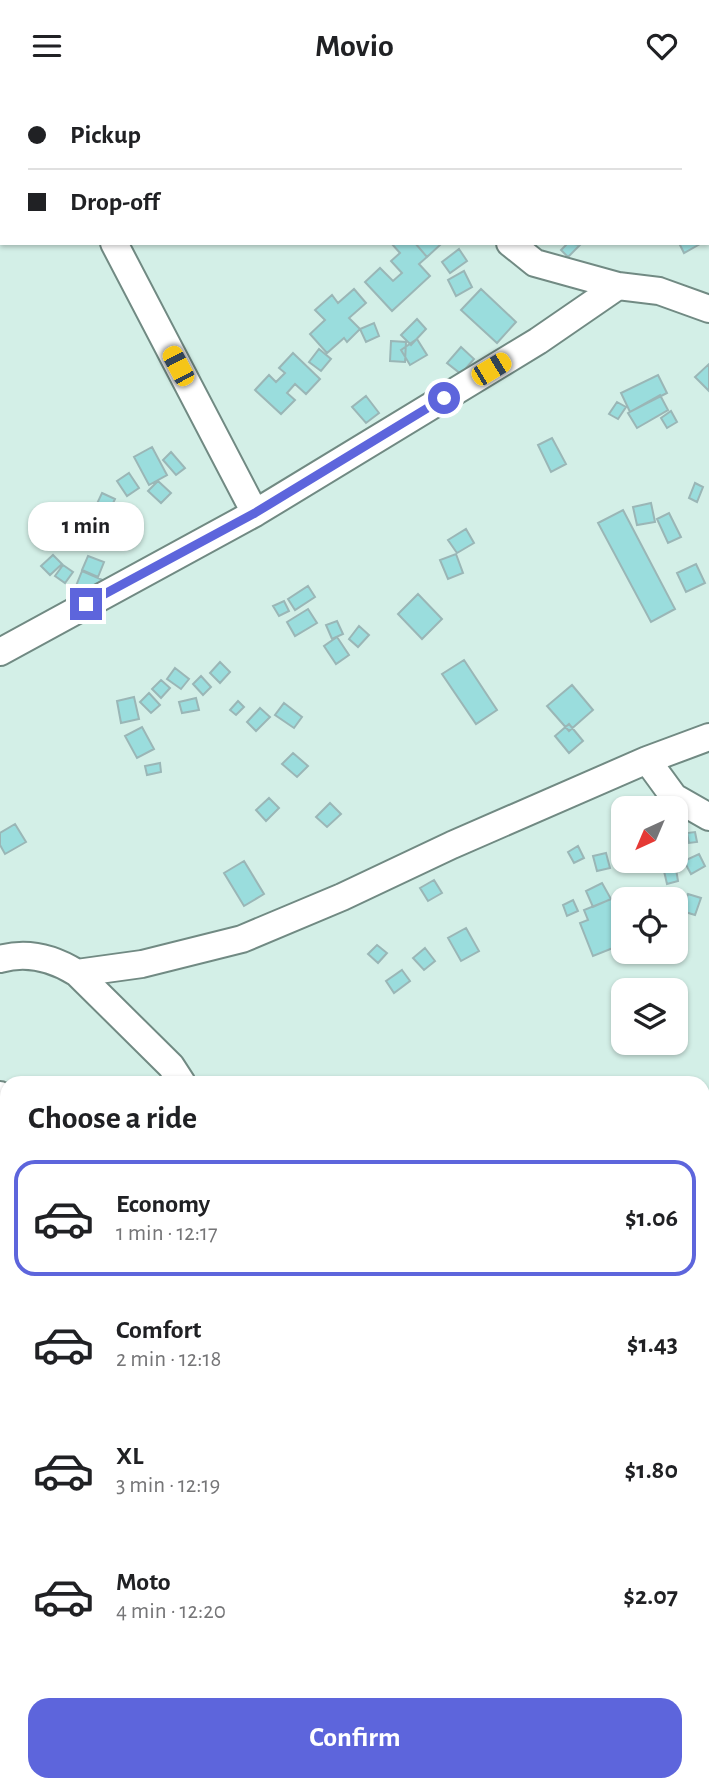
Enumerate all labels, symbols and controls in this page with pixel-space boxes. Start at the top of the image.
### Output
icon: menu [28,27,66,65]
icon: heart [643,27,681,65]
text: Movio [315,30,394,62]
text: Pickup [70,122,141,148]
text: Drop-off [70,189,159,215]
car [159,343,198,389]
car [468,349,515,389]
route start [428,382,460,414]
callout: 1 min [28,503,144,552]
text: 1 min [62,515,110,538]
route end [70,588,102,620]
north arrow [611,796,688,873]
map controls [611,796,688,1055]
button: locate [611,887,688,964]
button: layers [611,978,688,1055]
text: Choose a ride [28,1102,197,1134]
icon: car [32,1187,95,1250]
text: Economy [116,1191,210,1217]
text: $1.06 [625,1205,678,1231]
text: 1 min · 12:17 [116,1222,218,1245]
icon: car [32,1313,95,1376]
text: Comfort [116,1317,201,1343]
text: $1.43 [627,1331,678,1357]
text: 2 min · 12:18 [116,1348,221,1371]
icon: car [32,1439,95,1502]
text: XL [116,1443,143,1469]
text: $1.80 [625,1457,678,1483]
text: 3 min · 12:19 [116,1474,220,1497]
icon: car [32,1565,95,1628]
text: Moto [116,1569,171,1595]
text: $2.07 [623,1583,678,1609]
text: 4 min · 12:20 [116,1600,226,1623]
button: Confirm [28,1698,682,1778]

